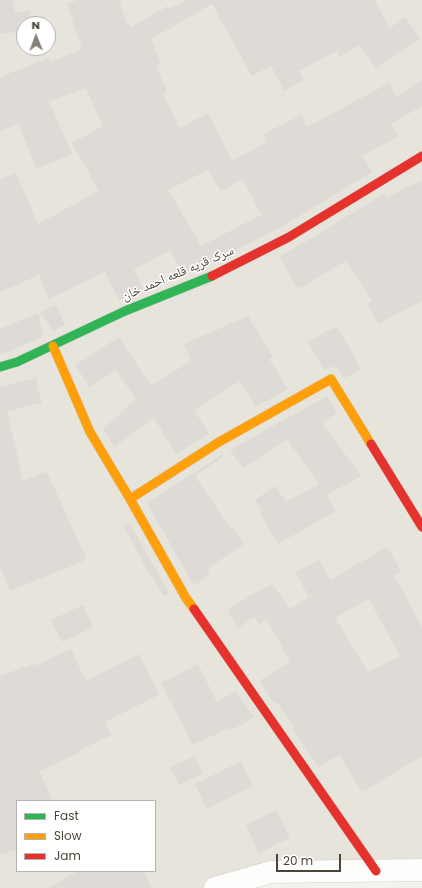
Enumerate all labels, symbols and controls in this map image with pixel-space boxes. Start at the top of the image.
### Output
north arrow [16,16,56,56]
text: N [32,17,40,33]
street label: سرک قریه قلعه احمد خان [120,243,236,305]
legend [16,800,156,872]
text: Fast [54,807,79,824]
text: Slow [54,827,82,844]
scale bar [278,846,343,872]
text: Jam [54,847,81,864]
text: 20 m [283,852,313,869]

